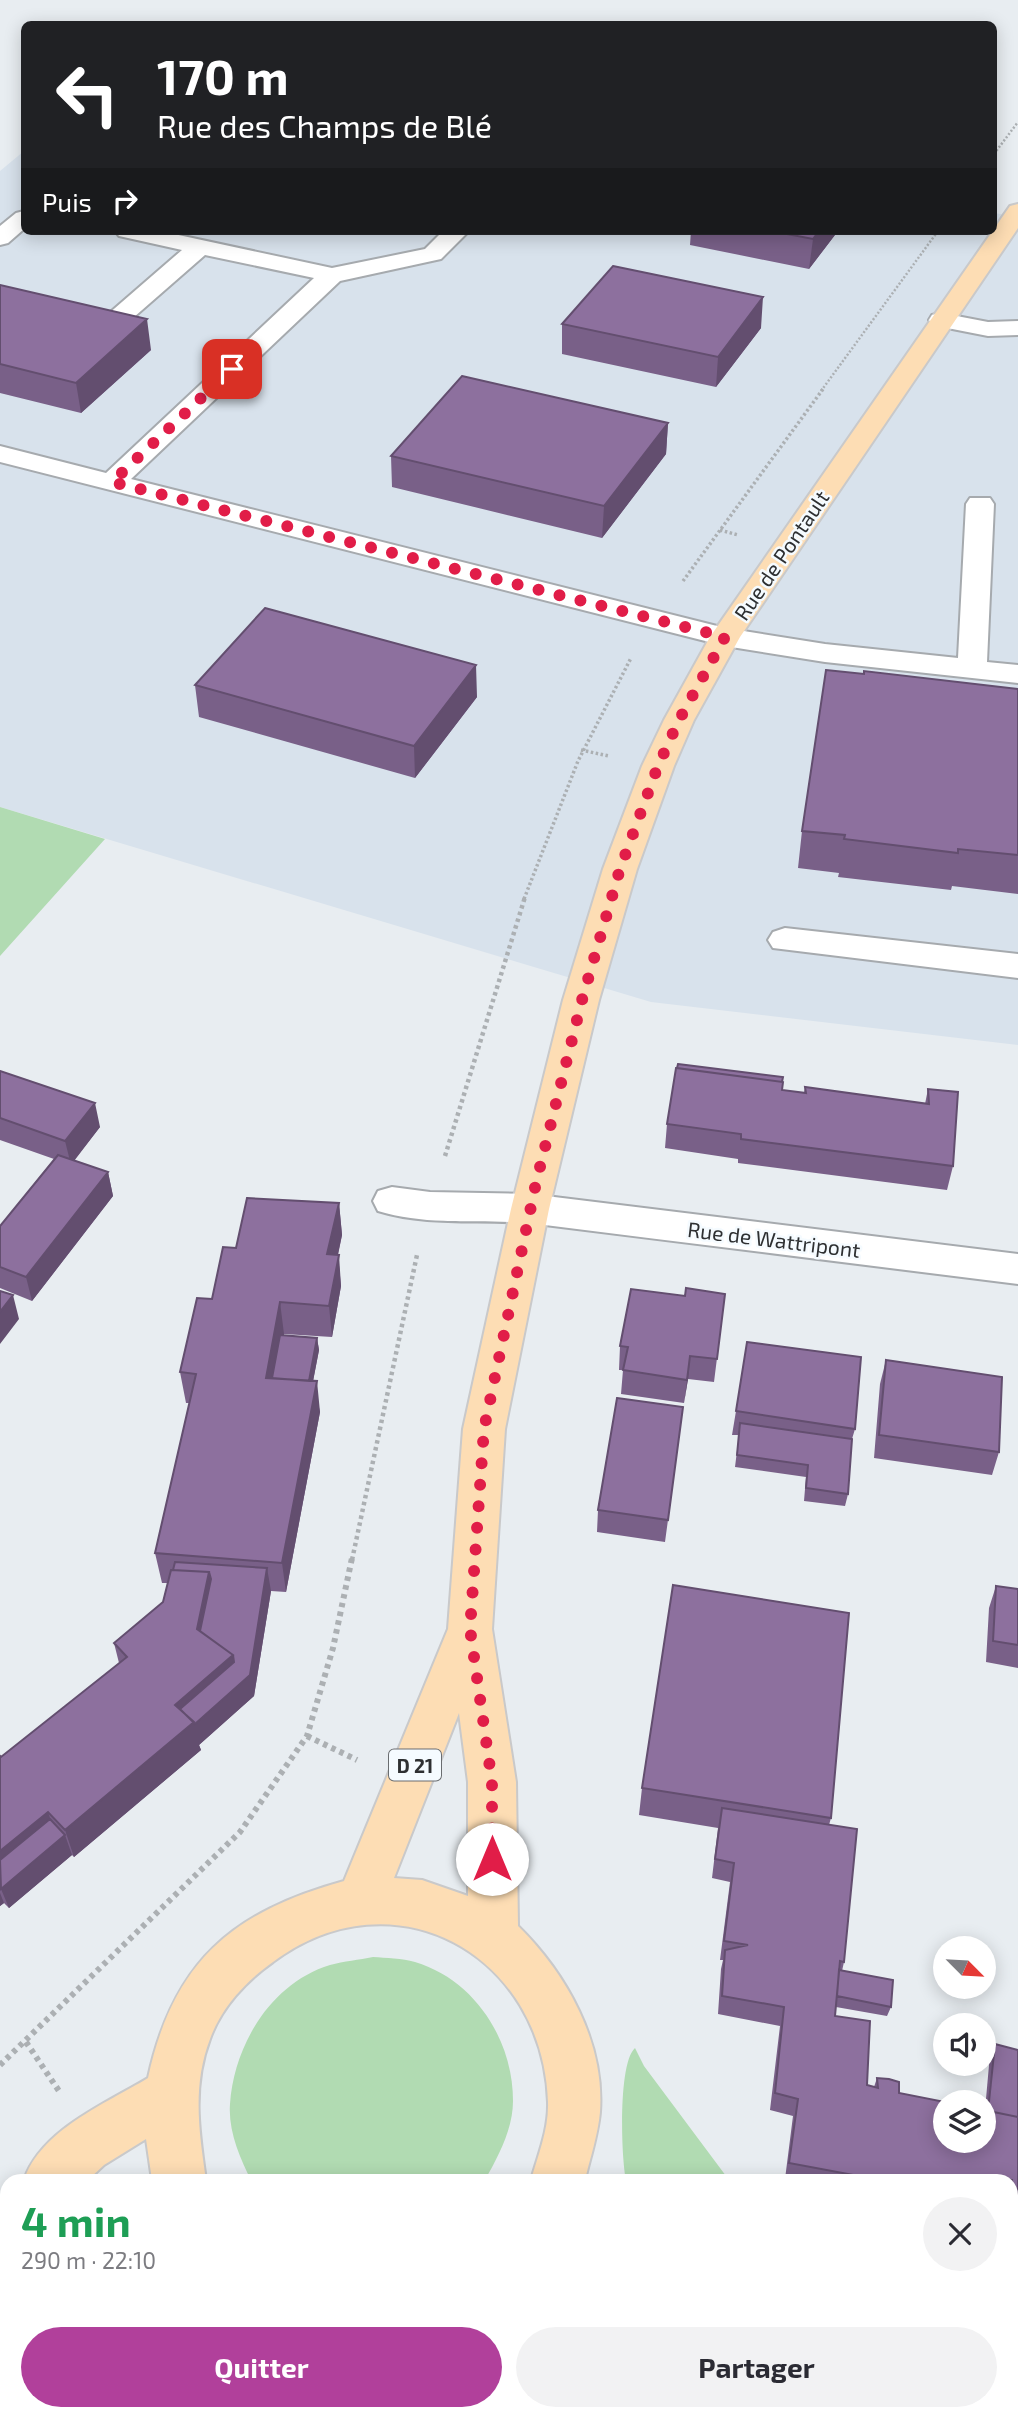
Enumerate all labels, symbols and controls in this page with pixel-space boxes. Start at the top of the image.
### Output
text: 170 m [157,46,289,105]
icon: left [42,49,133,140]
text: Rue des Champs de Blé [157,106,492,144]
icon: right [106,182,144,220]
text: Puis [42,186,92,217]
pin [202,339,262,399]
icon: arrive [213,350,251,388]
street label: Rue de Pontault [728,485,834,625]
street label: Rue de Wattripont [686,1216,862,1262]
road number: D 21 [389,1750,441,1780]
position arrow [455,1822,529,1896]
north arrow [933,1936,996,1998]
map controls [933,1936,996,2153]
button: sound [933,2013,996,2076]
button: layers [933,2090,996,2153]
text: 4 min [21,2195,131,2245]
button: close [923,2197,997,2271]
text: 290 m · 22:10 [21,2246,156,2274]
button: Quitter [21,2327,502,2407]
button: Partager [516,2327,997,2407]

